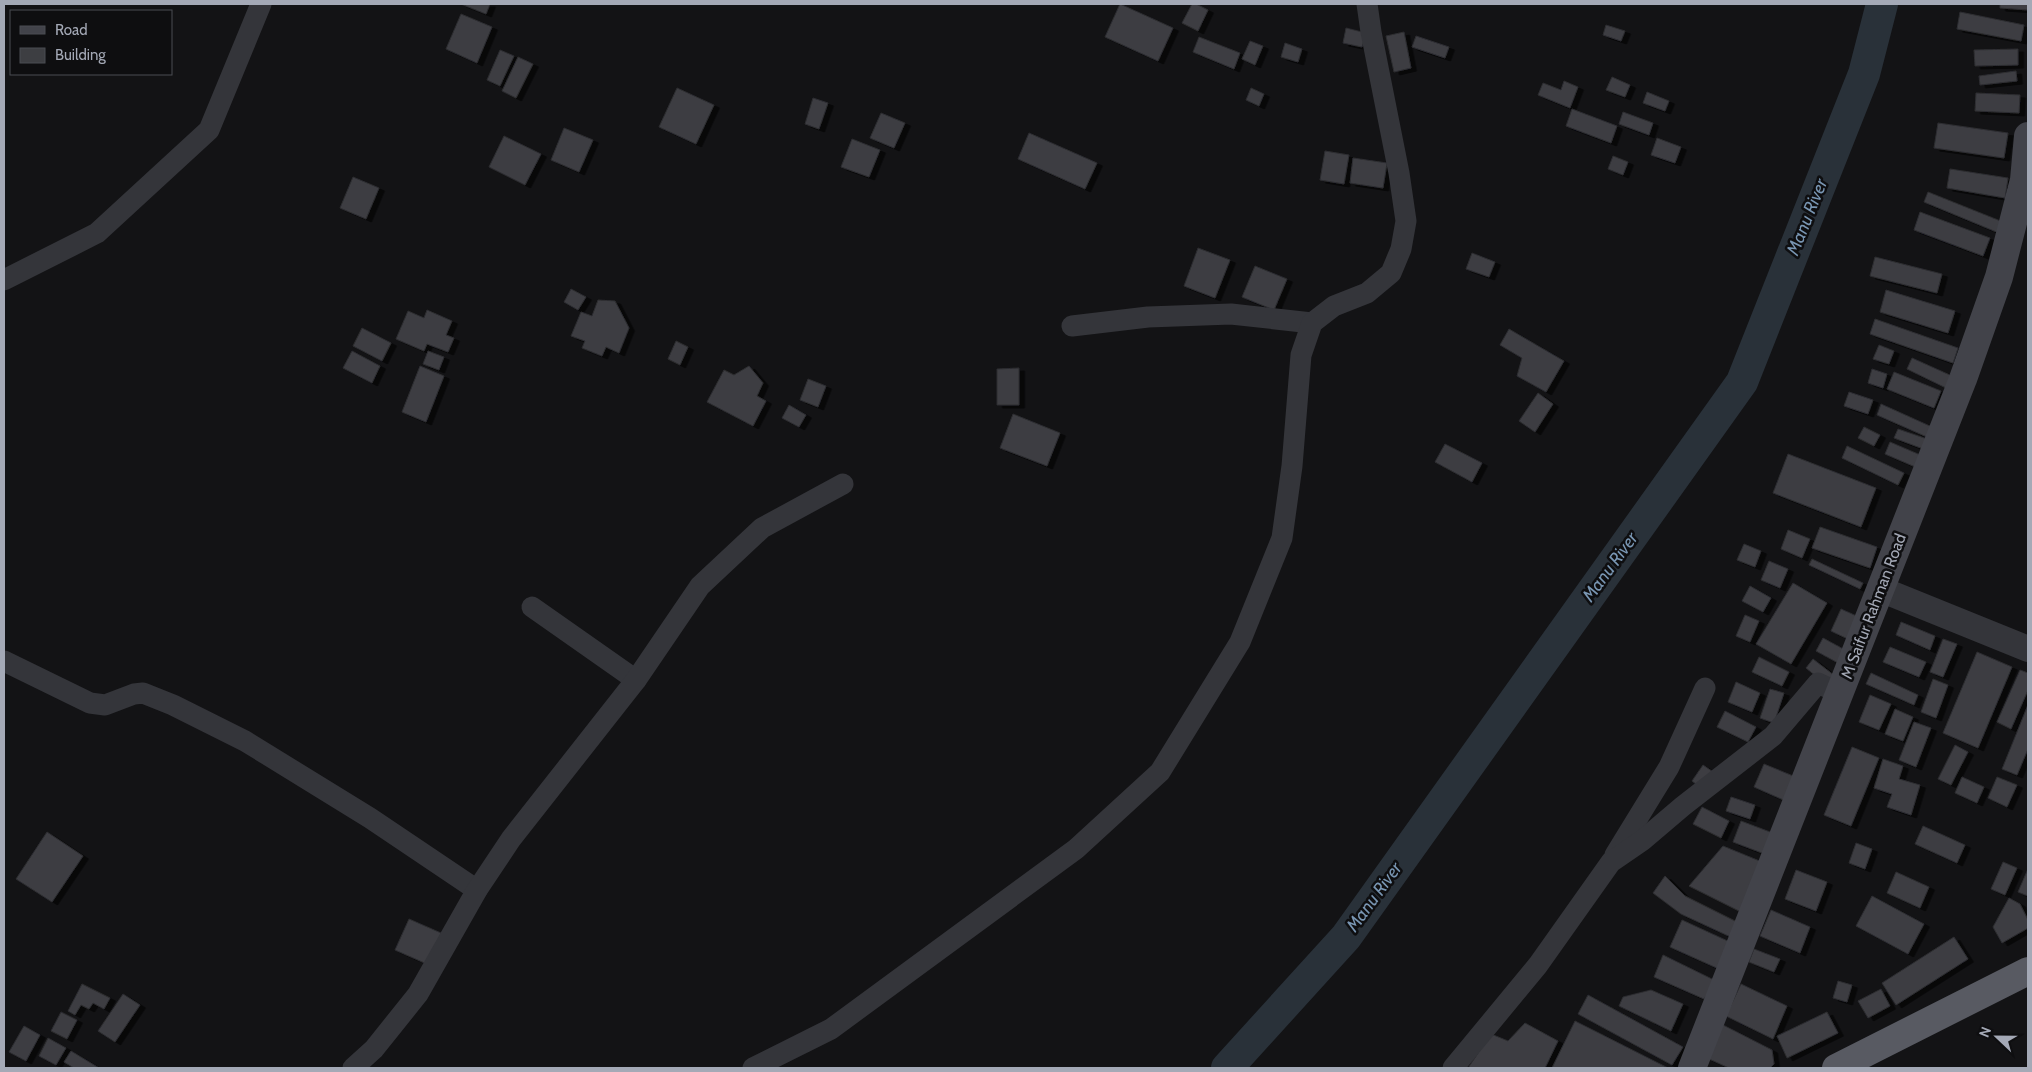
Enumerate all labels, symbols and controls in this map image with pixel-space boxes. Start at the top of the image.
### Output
legend [10,10,172,75]
text: Road [55,21,88,39]
text: Building [55,46,106,64]
water label: Manu River [1781,174,1833,259]
water label: Manu River [1577,527,1643,607]
street label: M Saifur Rahman Road [1837,531,1910,682]
water label: Manu River [1341,857,1407,937]
north arrow [1972,1012,2022,1062]
text: N [1975,1024,1995,1040]

